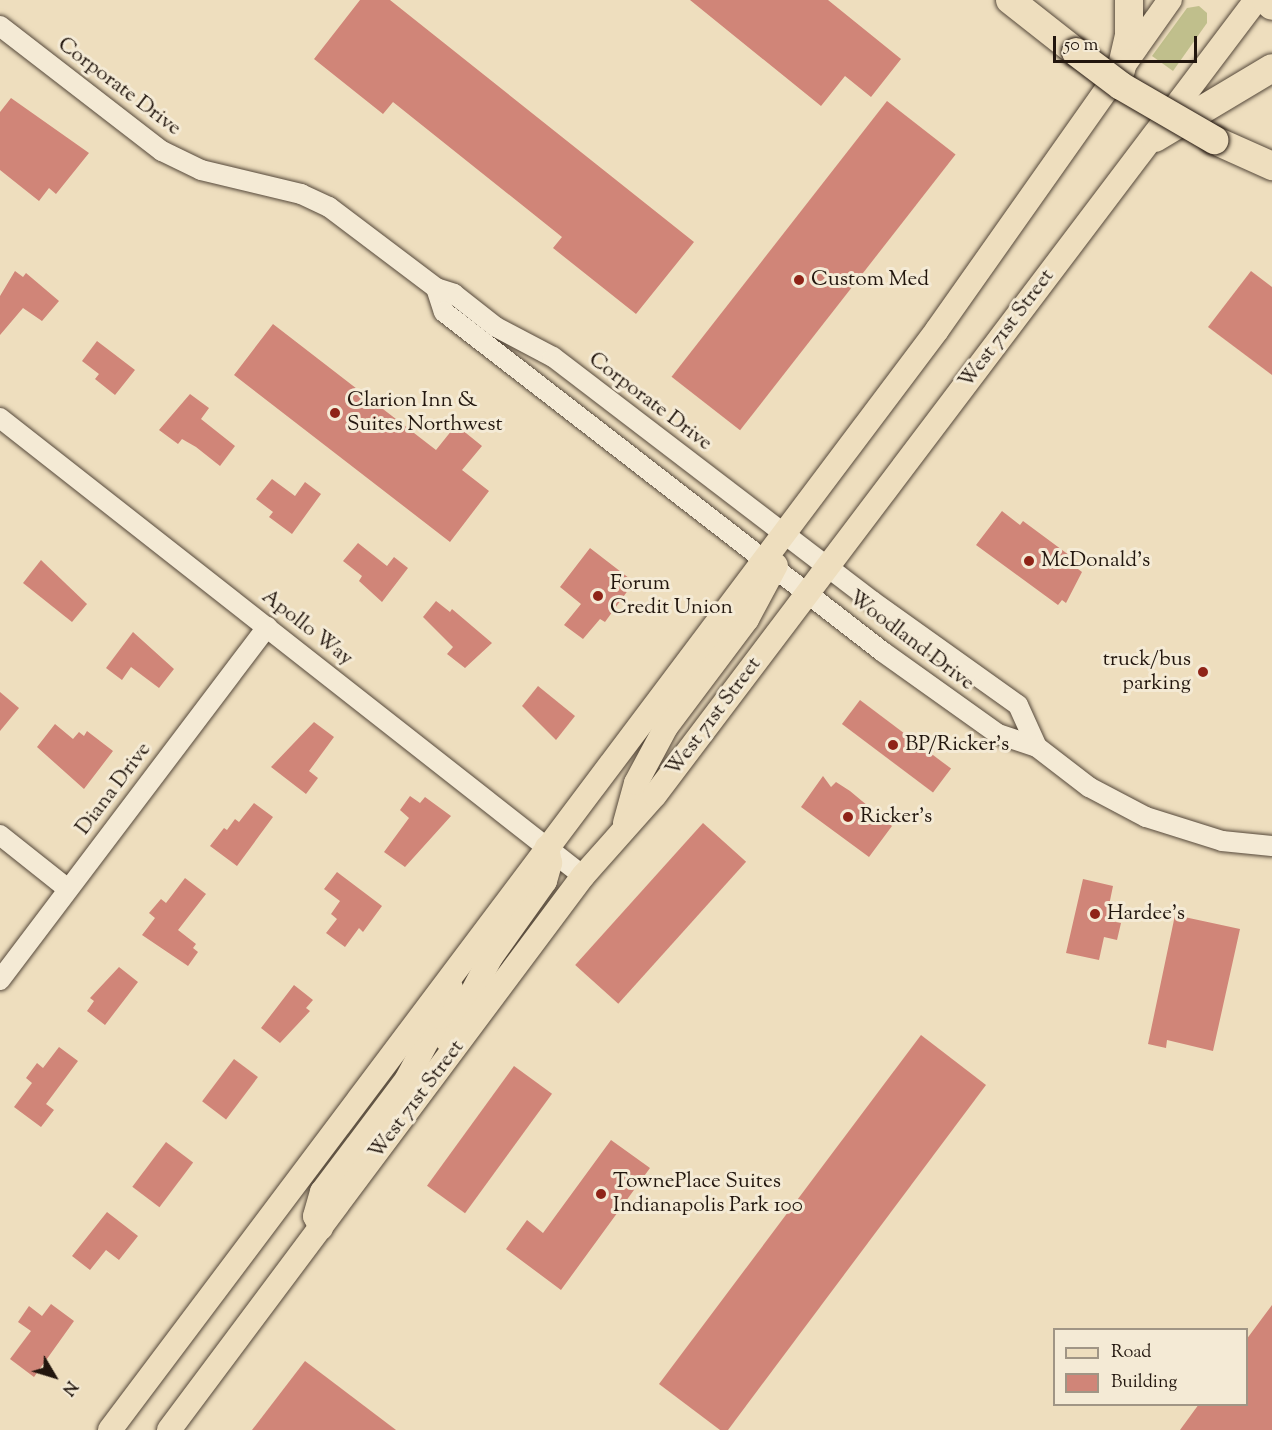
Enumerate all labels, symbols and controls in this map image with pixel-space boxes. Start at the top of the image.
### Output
scale bar [1056,24,1200,62]
street label: Corporate Drive [52,32,186,142]
text: 50 m [1064,33,1098,59]
street label: West 71st Street [954,264,1060,394]
place label: Custom Med [811,267,929,293]
marker: Custom Med [792,273,806,287]
street label: Corporate Drive [583,347,717,457]
place label: Clarion Inn & Suites Northwest [347,388,503,438]
marker: Clarion Inn & Suites Northwest [328,406,342,420]
place label: McDonald's [1041,548,1150,574]
marker: McDonald's [1022,554,1036,568]
place label: Forum Credit Union [610,571,733,621]
street label: Apollo Way [256,584,358,672]
street label: Woodland Drive [843,586,979,696]
marker: Forum Credit Union [591,589,605,603]
place label: truck/bus parking [1103,647,1191,697]
street label: West 71st Street [661,652,767,782]
marker: truck/bus parking [1196,665,1210,679]
place label: BP/Ricker's [905,732,1009,758]
street label: Diana Drive [71,738,157,840]
marker: BP/Ricker's [886,738,900,752]
place label: Ricker's [860,804,932,830]
marker: Ricker's [841,810,855,824]
place label: Hardee's [1107,901,1185,927]
marker: Hardee's [1088,907,1102,921]
street label: West 71st Street [364,1035,470,1165]
place label: TownePlace Suites Indianapolis Park 100 [613,1169,803,1219]
marker: TownePlace Suites Indianapolis Park 100 [594,1187,608,1201]
legend [1053,1328,1248,1406]
text: Road [1111,1340,1151,1366]
north arrow [24,1346,84,1406]
text: Building [1111,1370,1177,1396]
text: N [56,1375,82,1400]

